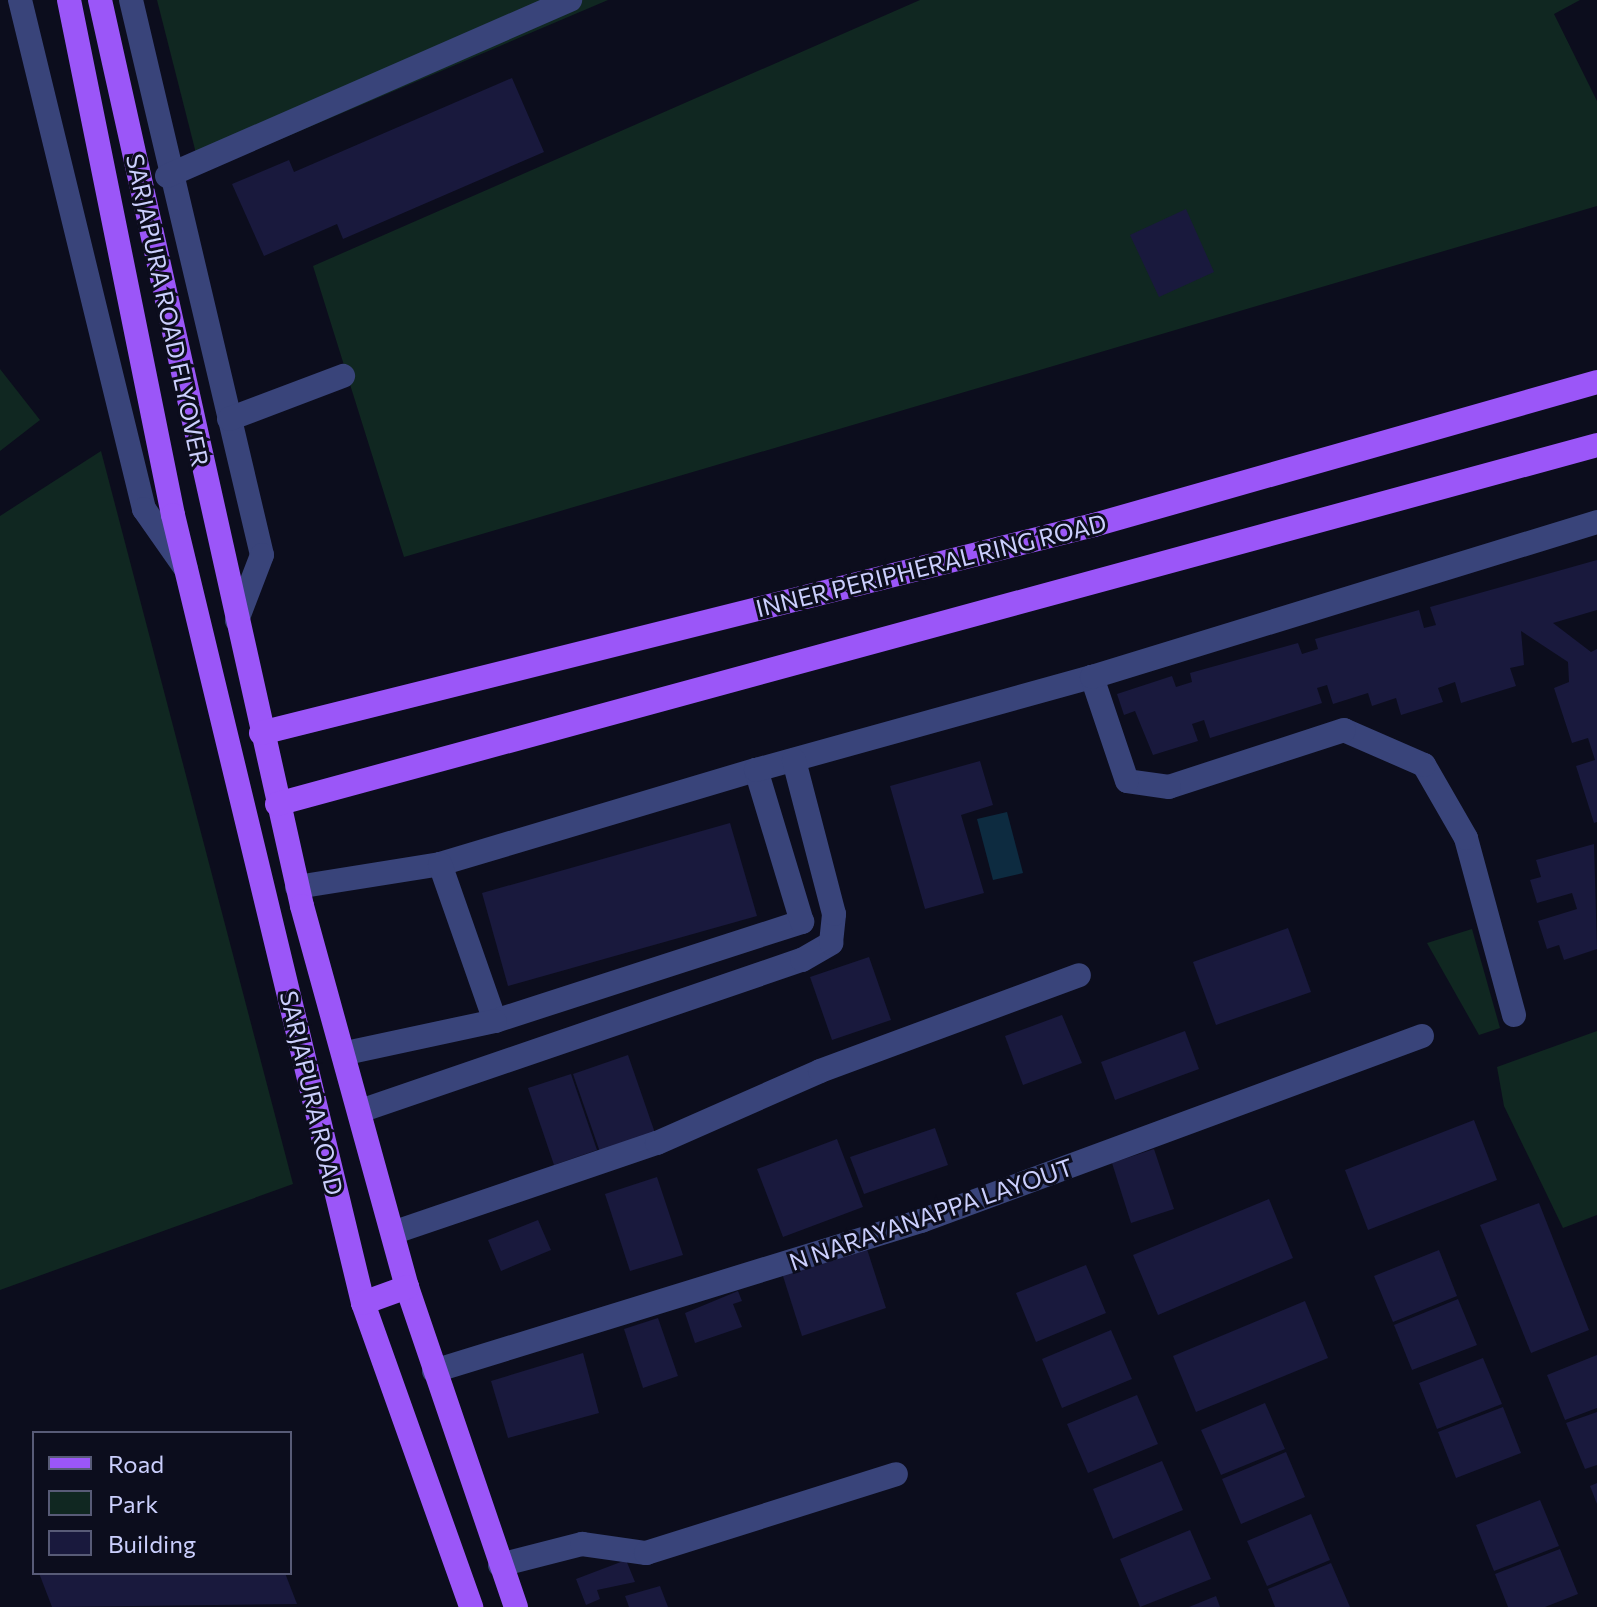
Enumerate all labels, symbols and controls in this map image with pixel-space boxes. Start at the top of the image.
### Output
street label: SARJAPURA ROAD FLYOVER [121,151,215,469]
street label: INNER PERIPHERAL RING ROAD [753,507,1109,623]
street label: SARJAPURA ROAD [274,988,350,1198]
street label: N NARAYANAPPA LAYOUT [785,1152,1077,1276]
legend [32,1431,292,1575]
text: Road [108,1449,164,1478]
text: Park [108,1489,158,1518]
text: Building [108,1529,196,1558]

